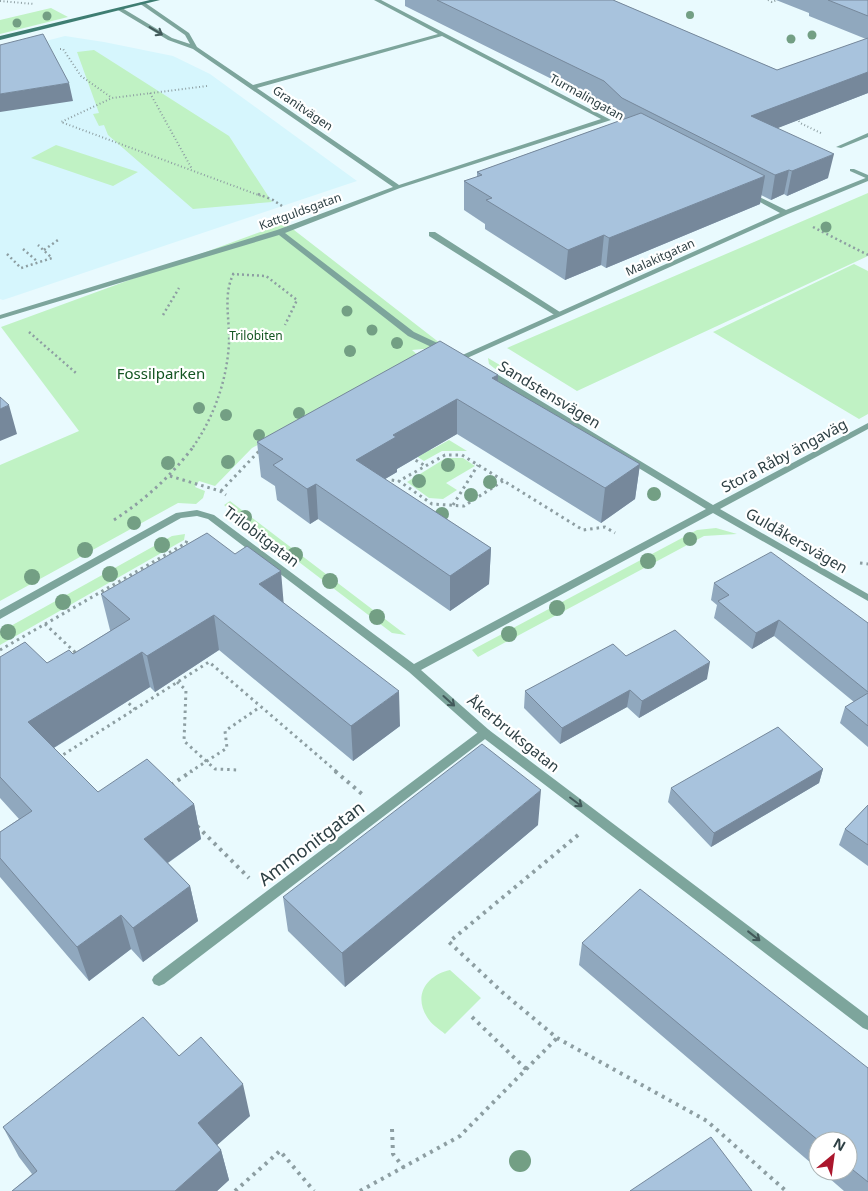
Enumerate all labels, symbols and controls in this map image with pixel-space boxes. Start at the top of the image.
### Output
one-way arrow [149,26,163,36]
street label: Turmalingatan [547,70,627,124]
street label: Granitvägen [269,82,337,134]
street label: Kattguldsgatan [256,188,344,234]
street label: Malakitgatan [623,234,697,280]
park label: Trilobiten [229,327,283,344]
street label: Sandstensvägen [495,356,605,432]
park label: Fossilparken [117,363,205,383]
street label: Stora Råby ängaväg [718,413,850,497]
street label: Trilobitgatan [220,501,304,571]
street label: Guldåkersvägen [742,503,852,577]
street label: Åkerbruksgatan [464,690,564,776]
one-way arrow [443,695,456,707]
street label: Ammonitgatan [253,795,369,891]
one-way arrow [569,797,582,808]
one-way arrow [747,931,760,942]
north arrow [808,1131,858,1181]
text: N [830,1133,849,1155]

